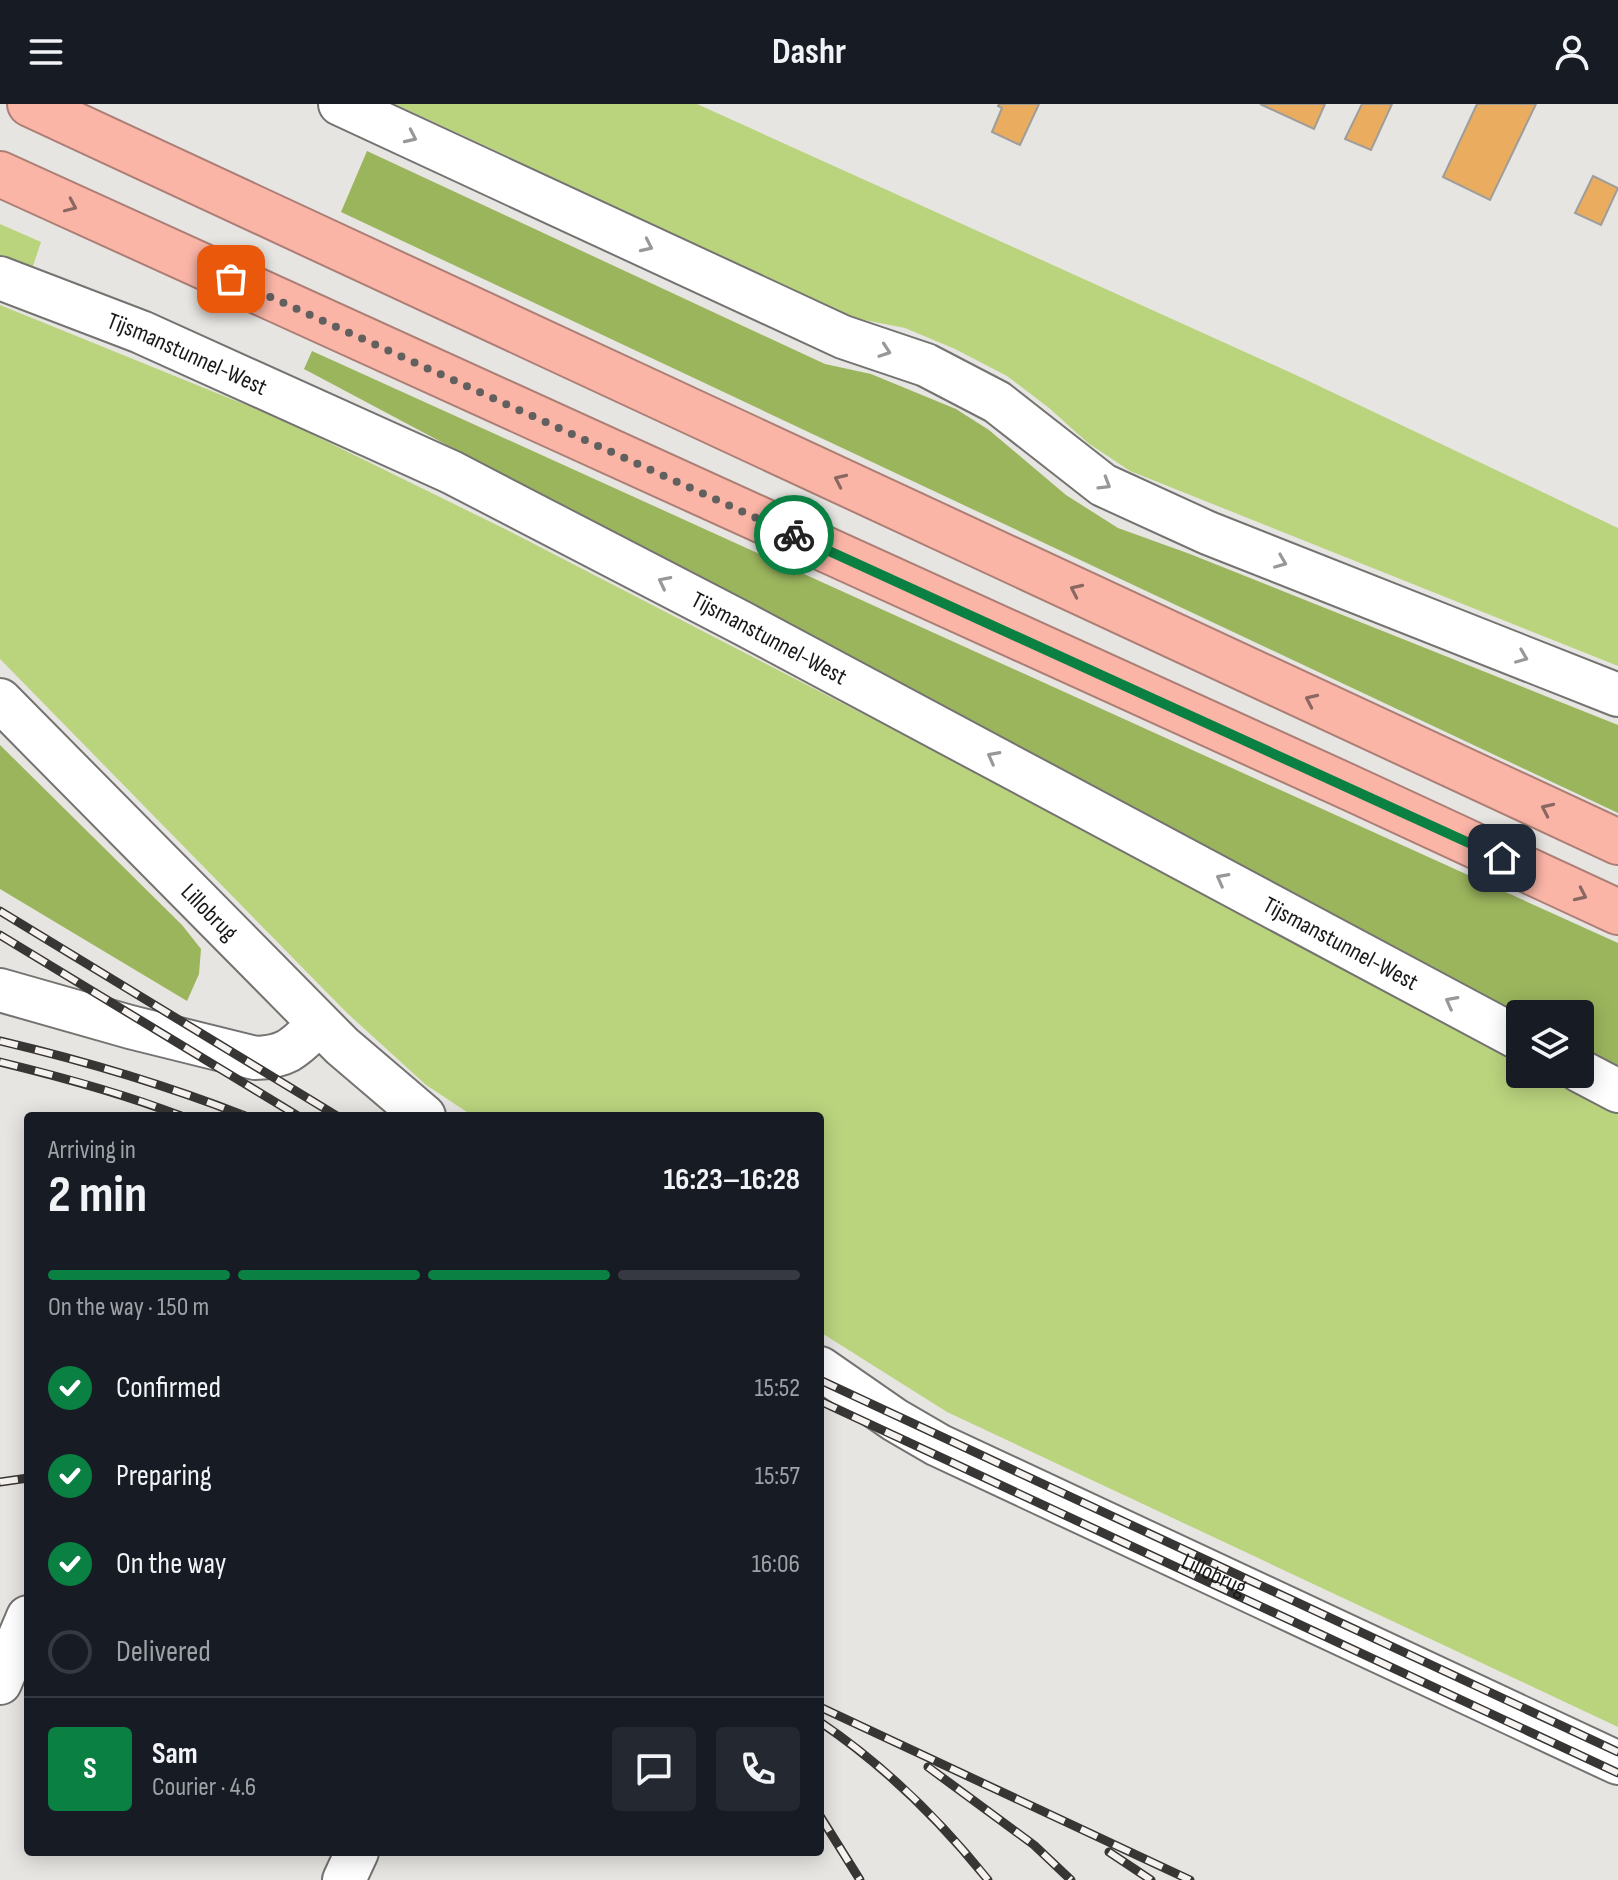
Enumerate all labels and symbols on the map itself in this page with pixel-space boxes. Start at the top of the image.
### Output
one-way arrow [403,127,417,143]
one-way arrow [63,196,77,212]
one-way arrow [639,236,653,252]
pin [197,245,265,313]
street label: Tijsmanstunnel-West [103,306,272,402]
one-way arrow [877,341,891,357]
one-way arrow [834,474,848,490]
one-way arrow [1096,474,1111,490]
courier [754,495,834,575]
one-way arrow [1273,552,1287,569]
one-way arrow [658,577,673,592]
one-way arrow [1069,584,1084,600]
street label: Tijsmanstunnel-West [686,585,852,691]
one-way arrow [1515,647,1529,664]
one-way arrow [1305,693,1320,709]
one-way arrow [986,751,1001,766]
one-way arrow [1541,803,1556,819]
pin [1468,824,1536,892]
one-way arrow [1216,874,1230,889]
street label: Lillobrug [175,878,244,947]
one-way arrow [1573,885,1588,901]
street label: Tijsmanstunnel-West [1258,890,1423,997]
one-way arrow [1445,997,1460,1012]
street label: Lillobrug [1177,1547,1251,1602]

